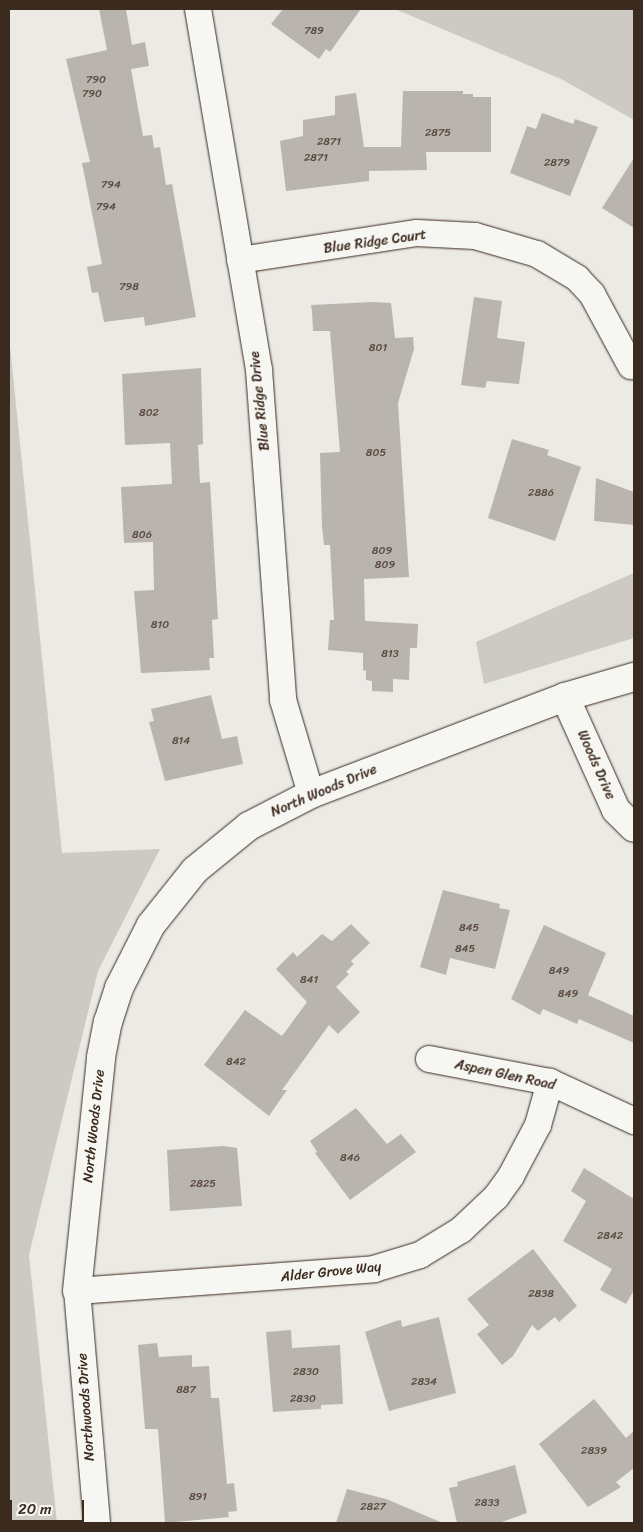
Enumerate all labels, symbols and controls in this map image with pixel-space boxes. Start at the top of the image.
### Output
house number: 789 [304,24,324,38]
house number: 790 [86,73,106,87]
house number: 790 [82,87,102,101]
house number: 2875 [425,126,451,140]
house number: 2871 [317,135,341,149]
house number: 2871 [304,151,328,165]
house number: 2879 [544,156,570,170]
house number: 794 [101,178,121,192]
house number: 794 [96,200,116,214]
street label: Blue Ridge Court [322,226,428,258]
house number: 798 [119,280,139,294]
house number: 801 [369,341,387,355]
street label: Blue Ridge Drive [246,350,274,452]
house number: 802 [139,406,159,420]
house number: 805 [366,446,386,460]
house number: 2886 [528,486,554,500]
house number: 806 [132,528,152,542]
house number: 809 [372,544,392,558]
house number: 809 [375,558,395,572]
house number: 810 [151,618,169,632]
house number: 813 [381,647,399,661]
street label: Woods Drive [573,728,619,802]
house number: 814 [172,734,190,748]
street label: North Woods Drive [268,761,380,821]
house number: 845 [459,921,479,935]
house number: 845 [455,942,475,956]
house number: 849 [549,964,569,978]
house number: 841 [300,973,318,987]
house number: 849 [558,987,578,1001]
house number: 842 [226,1055,246,1069]
street label: Aspen Glen Road [453,1056,557,1094]
street label: North Woods Drive [80,1069,108,1183]
house number: 846 [340,1151,360,1165]
house number: 2825 [190,1177,216,1191]
house number: 2842 [597,1229,623,1243]
street label: Alder Grove Way [280,1258,382,1286]
house number: 2838 [528,1287,554,1301]
street label: Northwoods Drive [74,1352,98,1462]
house number: 2830 [293,1365,319,1379]
house number: 2834 [411,1375,437,1389]
house number: 887 [176,1383,196,1397]
house number: 2830 [290,1392,316,1406]
house number: 2839 [581,1444,607,1458]
scale bar [12,1490,86,1522]
house number: 891 [189,1490,207,1504]
text: 20 m [18,1496,52,1522]
house number: 2833 [474,1496,500,1510]
house number: 2827 [360,1500,386,1514]

